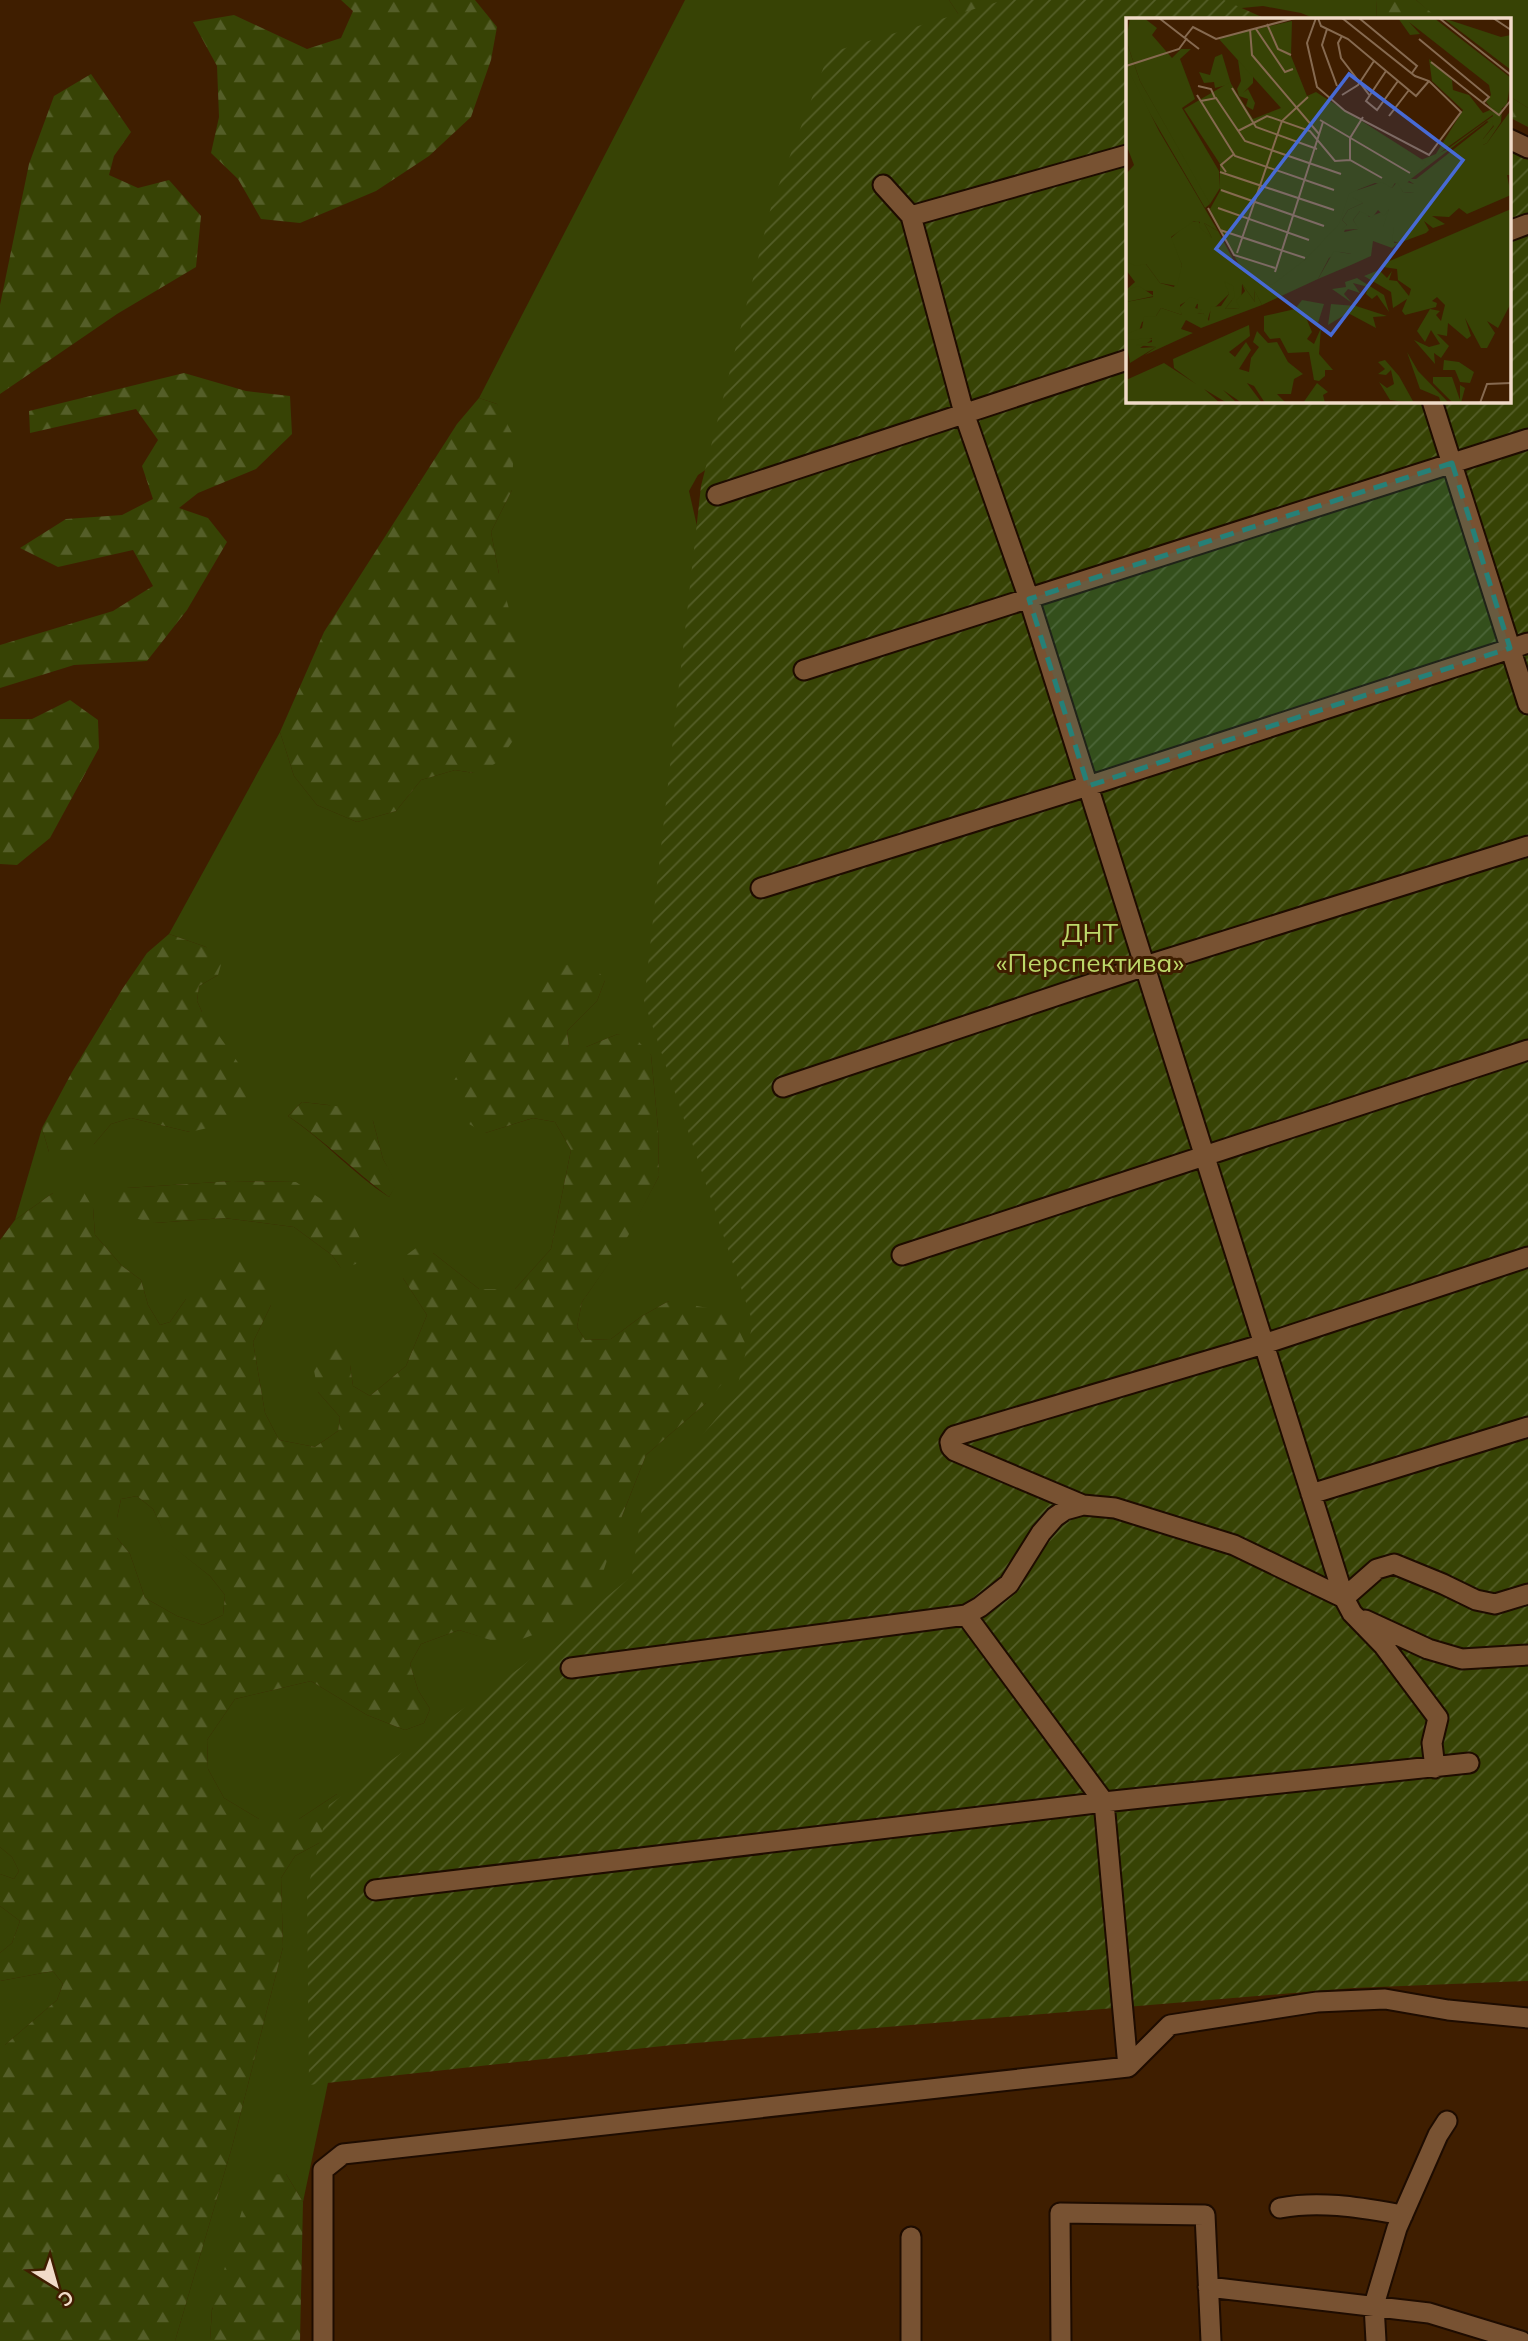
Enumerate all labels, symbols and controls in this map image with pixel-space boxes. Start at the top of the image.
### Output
inset map [1126,18,1510,402]
park label: ДНТ «Перспектива» [996,916,1184,979]
north arrow [21,2250,91,2320]
text: С [54,2285,79,2312]

